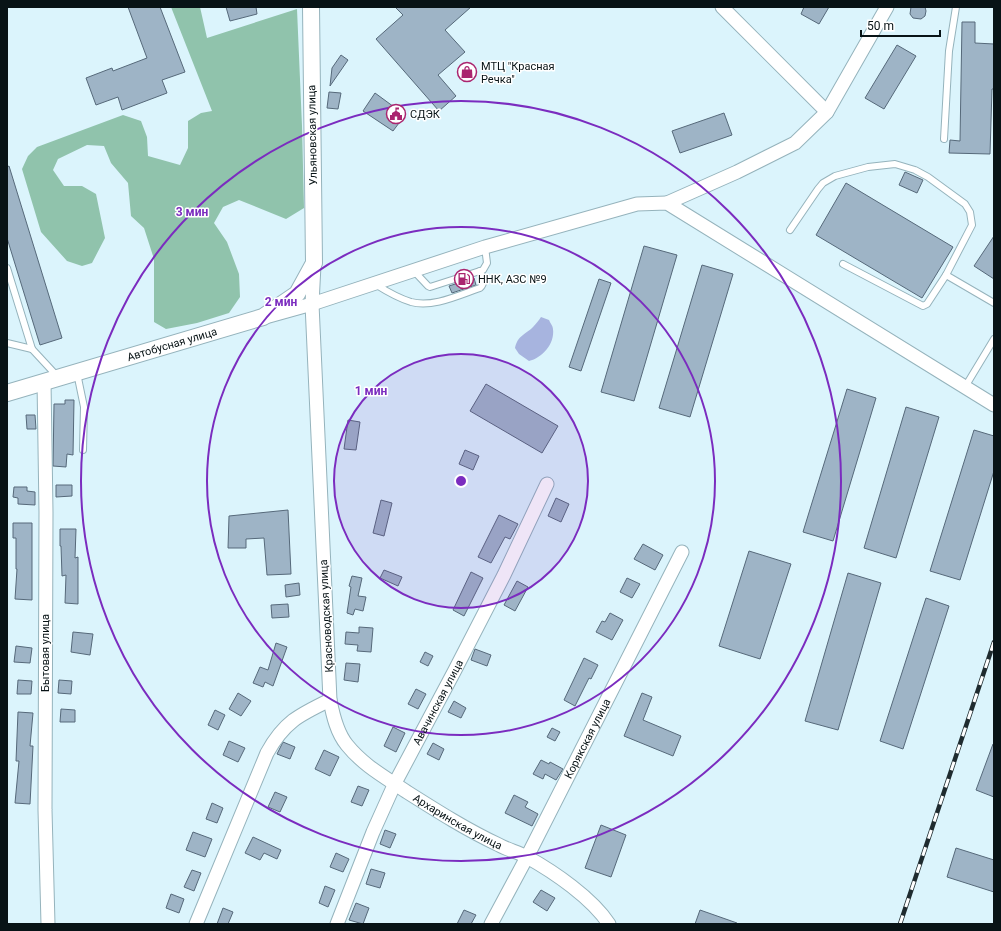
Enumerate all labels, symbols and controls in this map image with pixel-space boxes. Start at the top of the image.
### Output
scale bar [861,12,940,38]
text: 50 m [867,19,894,33]
place label: МТЦ "Красная Речка" [481,60,555,86]
shop icon: МТЦ "Красная Речка" [456,61,478,83]
street label: Ульяновская улица [305,85,320,185]
public building icon: СДЭК [385,103,407,125]
place label: СДЭК [410,108,441,121]
text: 3 мин [176,205,208,219]
fuel station icon: ННК, АЗС №9 [453,268,475,290]
place label: ННК, АЗС №9 [478,273,547,286]
text: 2 мин [265,295,297,309]
street label: Автобусная улица [126,325,219,364]
text: 1 мин [355,384,387,398]
centre of rings [454,474,468,488]
street label: Красноводская улица [317,559,336,673]
street label: Бытовая улица [39,614,52,692]
street label: Авачинская улица [410,657,466,747]
street label: Корякская улица [562,697,613,781]
street label: Архаринская улица [411,792,504,853]

